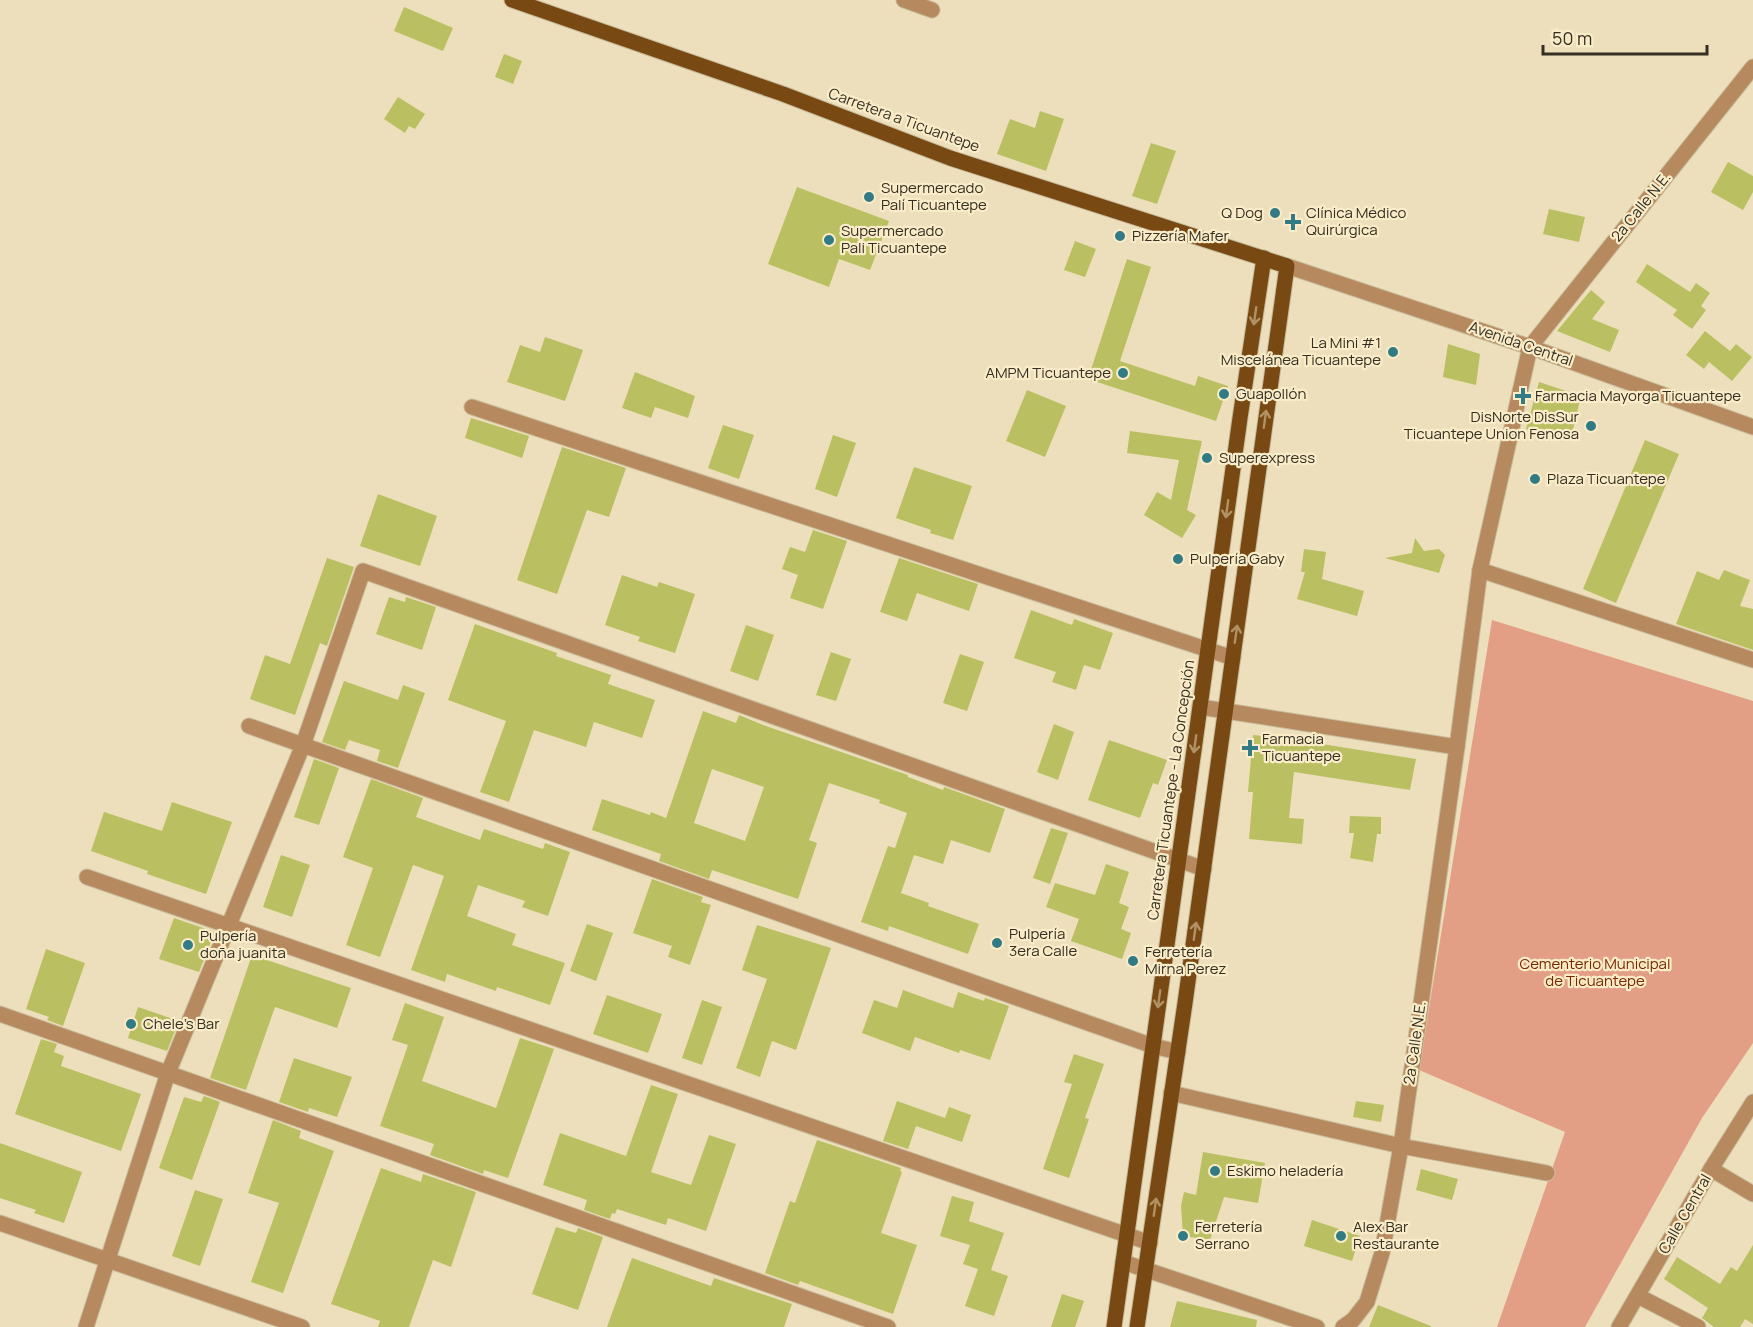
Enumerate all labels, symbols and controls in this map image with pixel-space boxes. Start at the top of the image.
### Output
scale bar [1543,18,1706,56]
text: 50 m [1552,26,1592,50]
street label: Carretera a Ticuantepe [826,82,983,157]
street label: 2a Calle N.E. [1606,167,1675,246]
place label: Supermercado Palí Ticuantepe [881,177,987,215]
marker: Supermercado Palí Ticuantepe [862,190,876,204]
place label: Q Dog [1221,202,1263,223]
place label: Clínica Médico Quirúrgica [1306,202,1407,240]
marker: Q Dog [1268,206,1282,220]
marker: Clínica Médico Quirúrgica [1284,213,1302,231]
place label: Supermercado Pali Ticuantepe [841,220,947,258]
place label: Pizzería Mafer [1132,225,1230,246]
marker: Pizzería Mafer [1113,229,1127,243]
marker: Supermercado Pali Ticuantepe [822,233,836,247]
one-way arrow [1250,306,1261,325]
street label: Avenida Central [1466,316,1576,371]
place label: La Mini #1 Miscelánea Ticuantepe [1221,332,1381,370]
marker: La Mini #1 Miscelánea Ticuantepe [1386,345,1400,359]
place label: AMPM Ticuantepe [985,362,1111,383]
marker: AMPM Ticuantepe [1116,366,1130,380]
place label: Guapollón [1236,383,1306,404]
place label: Farmacia Mayorga Ticuantepe [1535,385,1741,406]
marker: Guapollón [1217,387,1231,401]
marker: Farmacia Mayorga Ticuantepe [1516,389,1530,403]
place label: DisNorte DisSur Ticuantepe Union Fenosa [1404,406,1580,444]
one-way arrow [1260,410,1271,430]
marker: DisNorte DisSur Ticuantepe Union Fenosa [1584,419,1598,433]
place label: Superexpress [1219,447,1315,468]
marker: Superexpress [1200,451,1214,465]
place label: Plaza Ticuantepe [1547,468,1666,489]
marker: Plaza Ticuantepe [1528,472,1542,486]
one-way arrow [1222,498,1233,518]
place label: Pulpería Gaby [1190,548,1285,569]
marker: Pulpería Gaby [1171,552,1185,566]
one-way arrow [1231,624,1242,644]
street label: Carretera Ticuantepe - La Concepción [1142,658,1199,922]
place label: Farmacia Ticuantepe [1262,728,1341,766]
one-way arrow [1190,733,1201,753]
marker: Farmacia Ticuantepe [1243,741,1257,755]
one-way arrow [1190,921,1201,941]
place label: Pulpería 3era Calle [1009,923,1078,961]
place label: Pulpería doña juanita [200,925,286,963]
marker: Pulpería 3era Calle [990,936,1004,950]
marker: Pulpería doña juanita [181,938,195,952]
place label: Ferretería Mirna Perez [1145,941,1227,979]
park label: Cementerio Municipal de Ticuantepe [1520,953,1670,991]
marker: Ferretería Mirna Perez [1126,954,1140,968]
one-way arrow [1154,989,1165,1009]
street label: 2a Calle N.E. [1398,1000,1431,1086]
place label: Chele's Bar [143,1013,220,1034]
marker: Chele's Bar [124,1017,138,1031]
place label: Eskimo heladería [1227,1160,1343,1181]
marker: Eskimo heladería [1208,1164,1222,1178]
street label: Calle Central [1653,1170,1716,1258]
one-way arrow [1149,1197,1160,1217]
place label: Ferretería Serrano [1195,1216,1262,1254]
place label: Alex Bar Restaurante [1353,1216,1439,1254]
marker: Ferretería Serrano [1176,1229,1190,1243]
marker: Alex Bar Restaurante [1334,1229,1348,1243]

